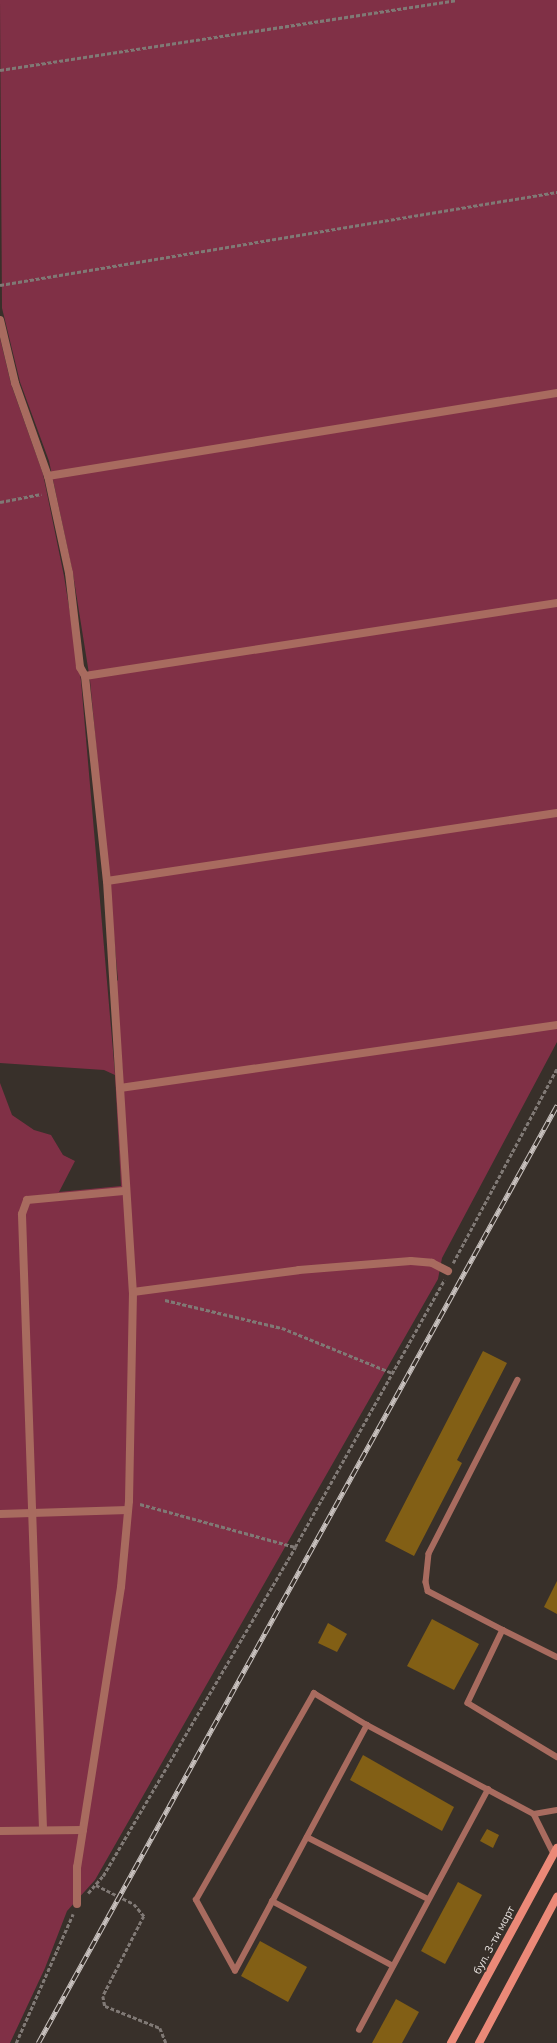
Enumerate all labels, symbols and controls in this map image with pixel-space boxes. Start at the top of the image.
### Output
street label: бул. 3-ти март [470,1904,518,1976]

